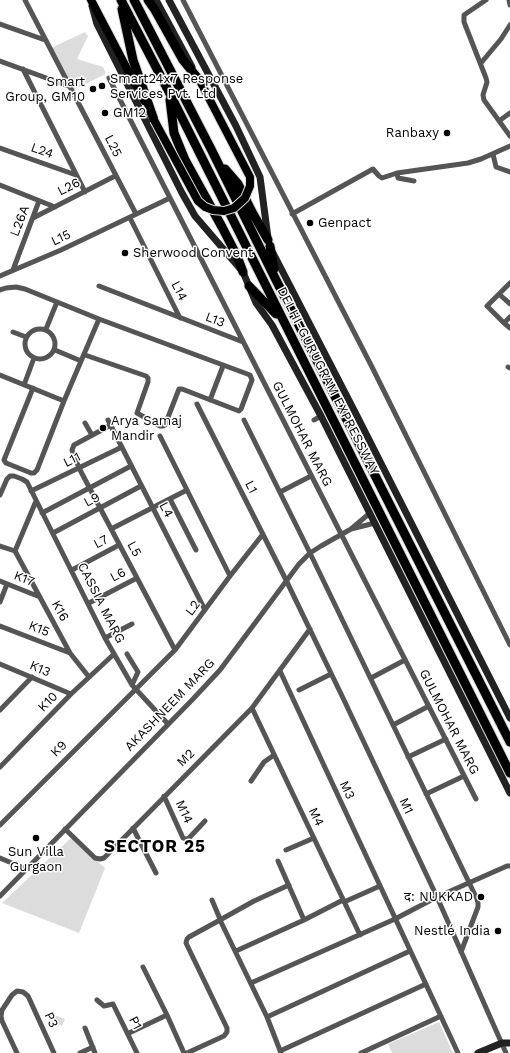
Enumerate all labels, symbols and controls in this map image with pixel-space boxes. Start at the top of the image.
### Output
place label: Smart24x7 Response Services Pvt. Ltd [110,71,243,102]
place label: Smart Group, GM10 [5,74,85,105]
marker: Smart24x7 Response Services Pvt. Ltd [97,81,107,91]
marker: Smart Group, GM10 [88,84,98,94]
place label: GM12 [113,105,146,121]
marker: GM12 [100,108,110,118]
place label: Ranbaxy [386,125,439,141]
marker: Ranbaxy [442,128,452,138]
street label: L25 [101,132,125,160]
street label: L24 [29,140,55,162]
street label: L26 [55,175,83,199]
street label: L26A [7,203,33,239]
place label: Genpact [318,215,371,231]
marker: Genpact [305,218,315,228]
street label: L15 [49,227,73,249]
place label: Sherwood Convent [133,245,253,261]
marker: Sherwood Convent [120,248,130,258]
street label: L14 [167,278,191,304]
street label: DELHI-GURUGRAM EXPRESSWAY [274,284,382,478]
street label: L13 [203,309,227,331]
street label: GULMOHAR MARG [269,379,335,489]
place label: Arya Samaj Mandir [111,413,182,444]
marker: Arya Samaj Mandir [98,423,108,433]
street label: L11 [61,449,83,471]
street label: L1 [241,478,261,496]
street label: L9 [81,489,103,511]
street label: L4 [156,500,176,520]
street label: L7 [91,532,111,552]
street label: L5 [124,539,144,559]
street label: CASSIA MARG [74,560,128,646]
street label: L6 [107,564,129,586]
street label: K17 [11,568,37,590]
street label: L2 [182,597,204,619]
street label: K16 [48,598,72,624]
street label: K15 [26,618,52,640]
street label: AKASHNEEM MARG [122,655,218,755]
street label: K13 [27,658,53,680]
street label: GULMOHAR MARG [416,667,482,777]
street label: K10 [35,689,61,715]
street label: K9 [48,738,70,760]
street label: M2 [174,746,198,770]
street label: M3 [336,778,358,802]
street label: M1 [396,795,416,817]
street label: M14 [172,798,196,826]
street label: M4 [305,805,327,829]
marker: Sun Villa Gurgaon [31,833,41,843]
district label: SECTOR 25 [104,837,206,857]
place label: Sun Villa Gurgaon [8,844,64,875]
place label: द: NUKKAD [404,889,473,905]
marker: द: NUKKAD [476,892,486,902]
place label: Nestlé India [414,923,490,939]
marker: Nestlé India [493,926,503,936]
street label: P3 [41,1010,61,1030]
street label: P1 [125,1014,145,1032]

